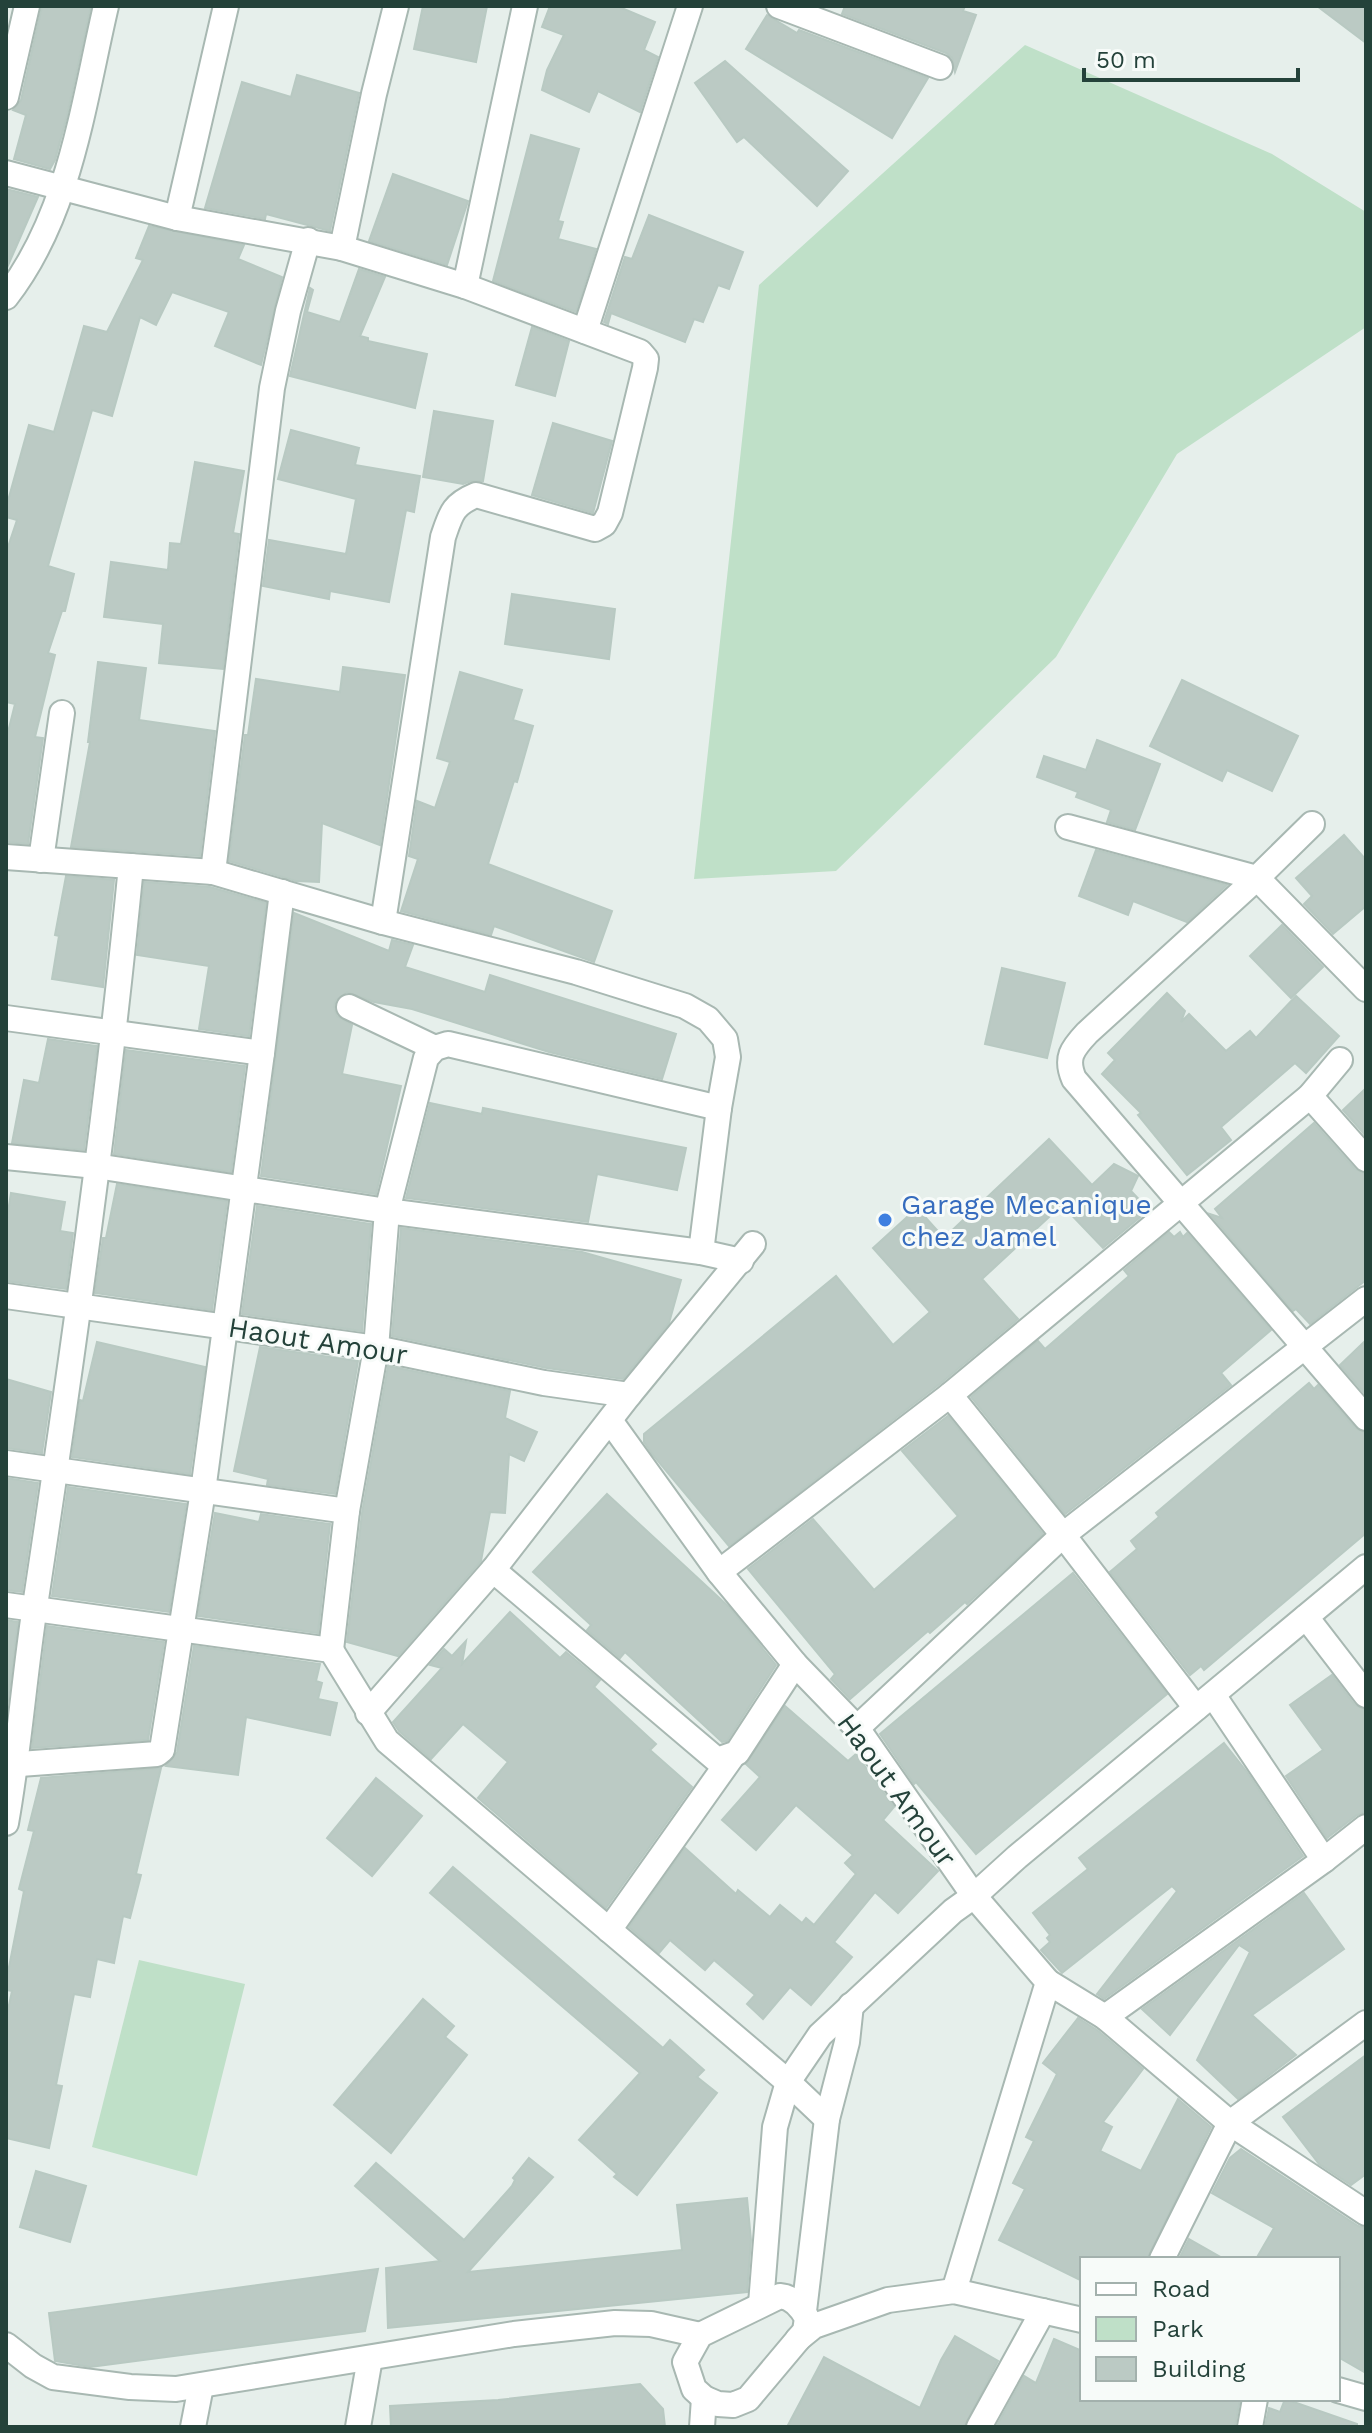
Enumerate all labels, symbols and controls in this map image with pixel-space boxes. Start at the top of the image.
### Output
scale bar [1084,32,1298,82]
text: 50 m [1096,46,1156,74]
place label: Garage Mecanique chez Jamel [901,1188,1152,1253]
marker: Garage Mecanique chez Jamel [876,1211,894,1229]
street label: Haout Amour [226,1311,410,1371]
street label: Haout Amour [830,1707,964,1873]
legend [1080,2257,1340,2401]
text: Road [1152,2275,1211,2303]
text: Park [1152,2315,1204,2343]
text: Building [1152,2355,1245,2383]

